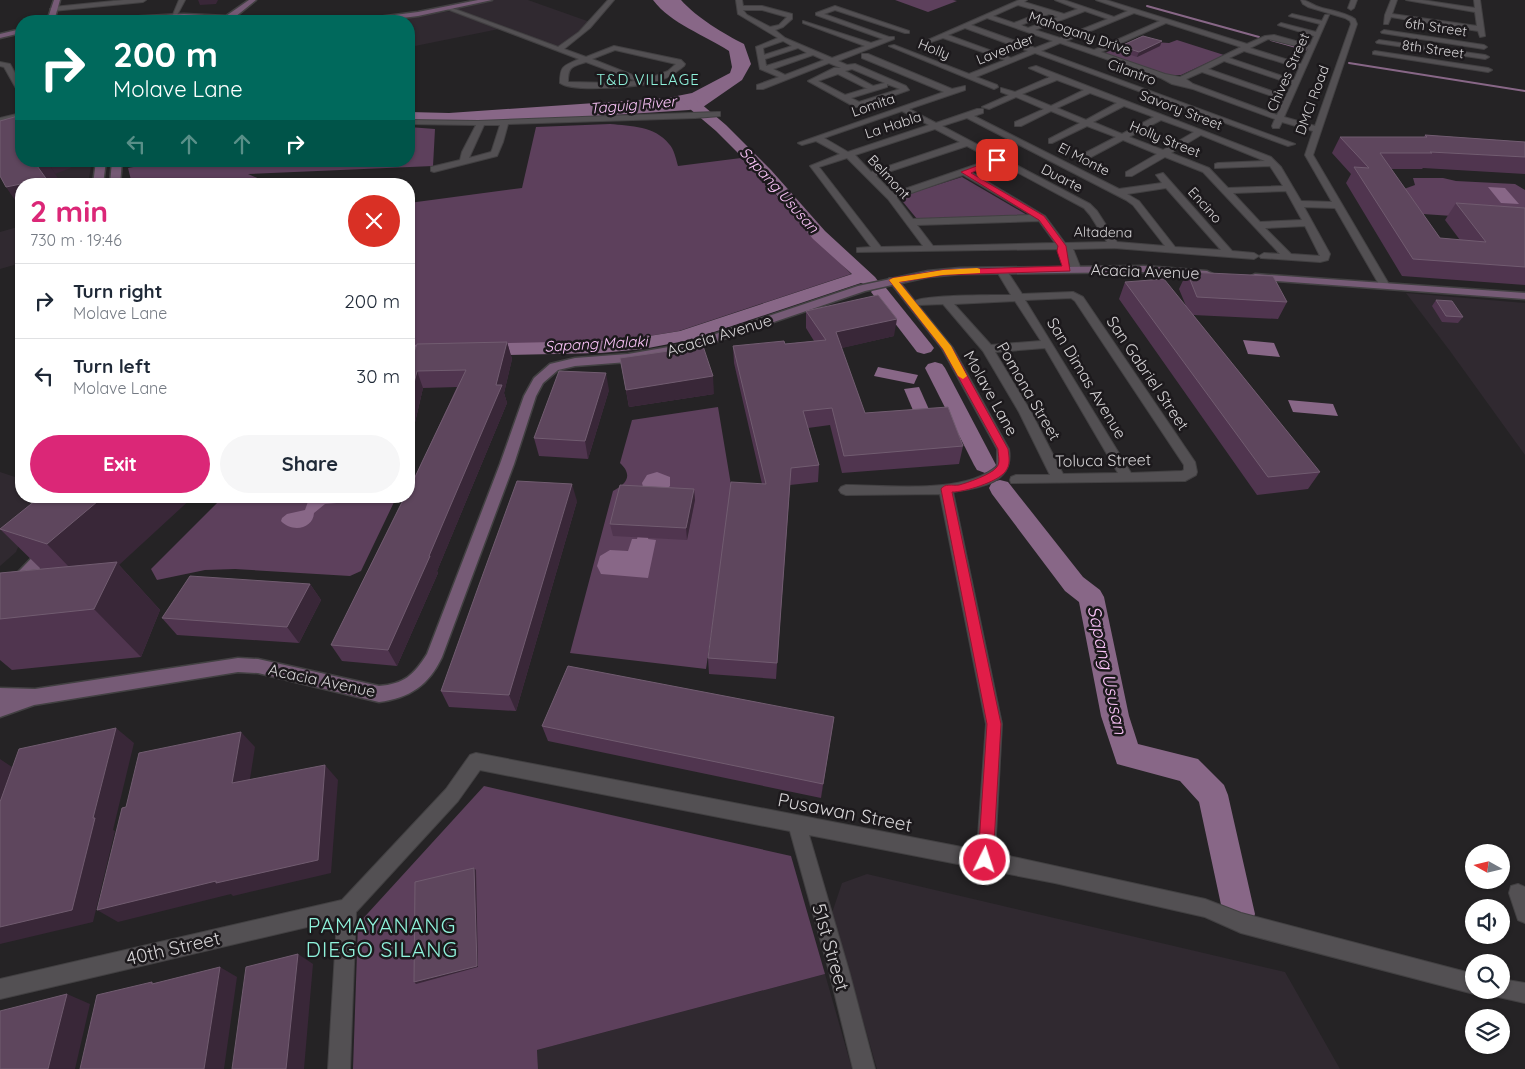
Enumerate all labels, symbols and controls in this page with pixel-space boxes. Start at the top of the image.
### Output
street label: Mahogany Drive [1026,7,1134,59]
street label: 6th Street [1404,14,1468,40]
street label: Lavender [973,29,1037,69]
street label: Chives Street [1263,30,1313,114]
text: 200 m [113,32,218,76]
icon: right [30,35,95,100]
street label: Holly [915,35,953,63]
street label: 8th Street [1401,36,1465,62]
street label: Cilantro [1105,55,1159,89]
street label: DMCI Road [1291,63,1333,137]
district label: T&D VILLAGE [596,70,700,89]
text: Molave Lane [113,75,243,103]
street label: Savory Street [1137,86,1225,134]
street label: Lomita [849,89,897,121]
water label: Taguig River [589,91,679,118]
street label: La Habla [862,107,924,143]
street label: Holly Street [1127,117,1203,161]
icon: left [122,130,150,158]
icon: ahead [175,130,203,158]
icon: ahead [228,130,256,158]
icon: right [281,130,309,158]
street label: El Monte [1055,138,1113,180]
pin [976,139,1018,181]
water label: Sapang Ususan [736,143,823,237]
icon: arrive [983,146,1011,174]
street label: Belmont [864,151,914,203]
street label: Duarte [1038,160,1086,196]
street label: Encino [1184,183,1226,227]
text: 2 min [30,192,108,230]
button: close [348,195,400,247]
street label: Altadena [1074,222,1132,242]
text: 730 m · 19:46 [30,230,122,250]
street label: Acacia Avenue [1090,259,1200,283]
text: Turn right [73,279,162,303]
icon: right [30,287,58,315]
text: 200 m [344,289,400,313]
text: Molave Lane [73,303,167,323]
street label: Acacia Avenue [664,310,774,360]
street label: San Gabriel Street [1102,312,1194,434]
street label: San Dimas Avenue [1043,314,1131,442]
water label: Sapang Malaki [544,331,650,356]
street label: Pomona Street [993,338,1065,444]
street label: Molave Lane [959,347,1023,439]
text: Turn left [73,354,151,378]
icon: left [30,362,58,390]
text: 30 m [356,364,400,388]
text: Molave Lane [73,378,167,398]
button: Exit [30,435,210,493]
button: Share [220,435,400,493]
street label: Toluca Street [1055,449,1151,471]
water label: Sapang Ususan [1083,604,1132,737]
street label: Acacia Avenue [267,659,377,701]
street label: Pusawan Street [776,787,914,837]
position arrow [958,833,1010,885]
north arrow [1465,844,1510,889]
map controls [1465,844,1510,1054]
button: sound [1465,899,1510,944]
street label: 51st Street [807,901,855,993]
district label: PAMAYANANG DIEGO SILANG [306,912,458,962]
street label: 40th Street [124,926,222,970]
button: search [1465,954,1510,999]
button: layers [1465,1009,1510,1054]

